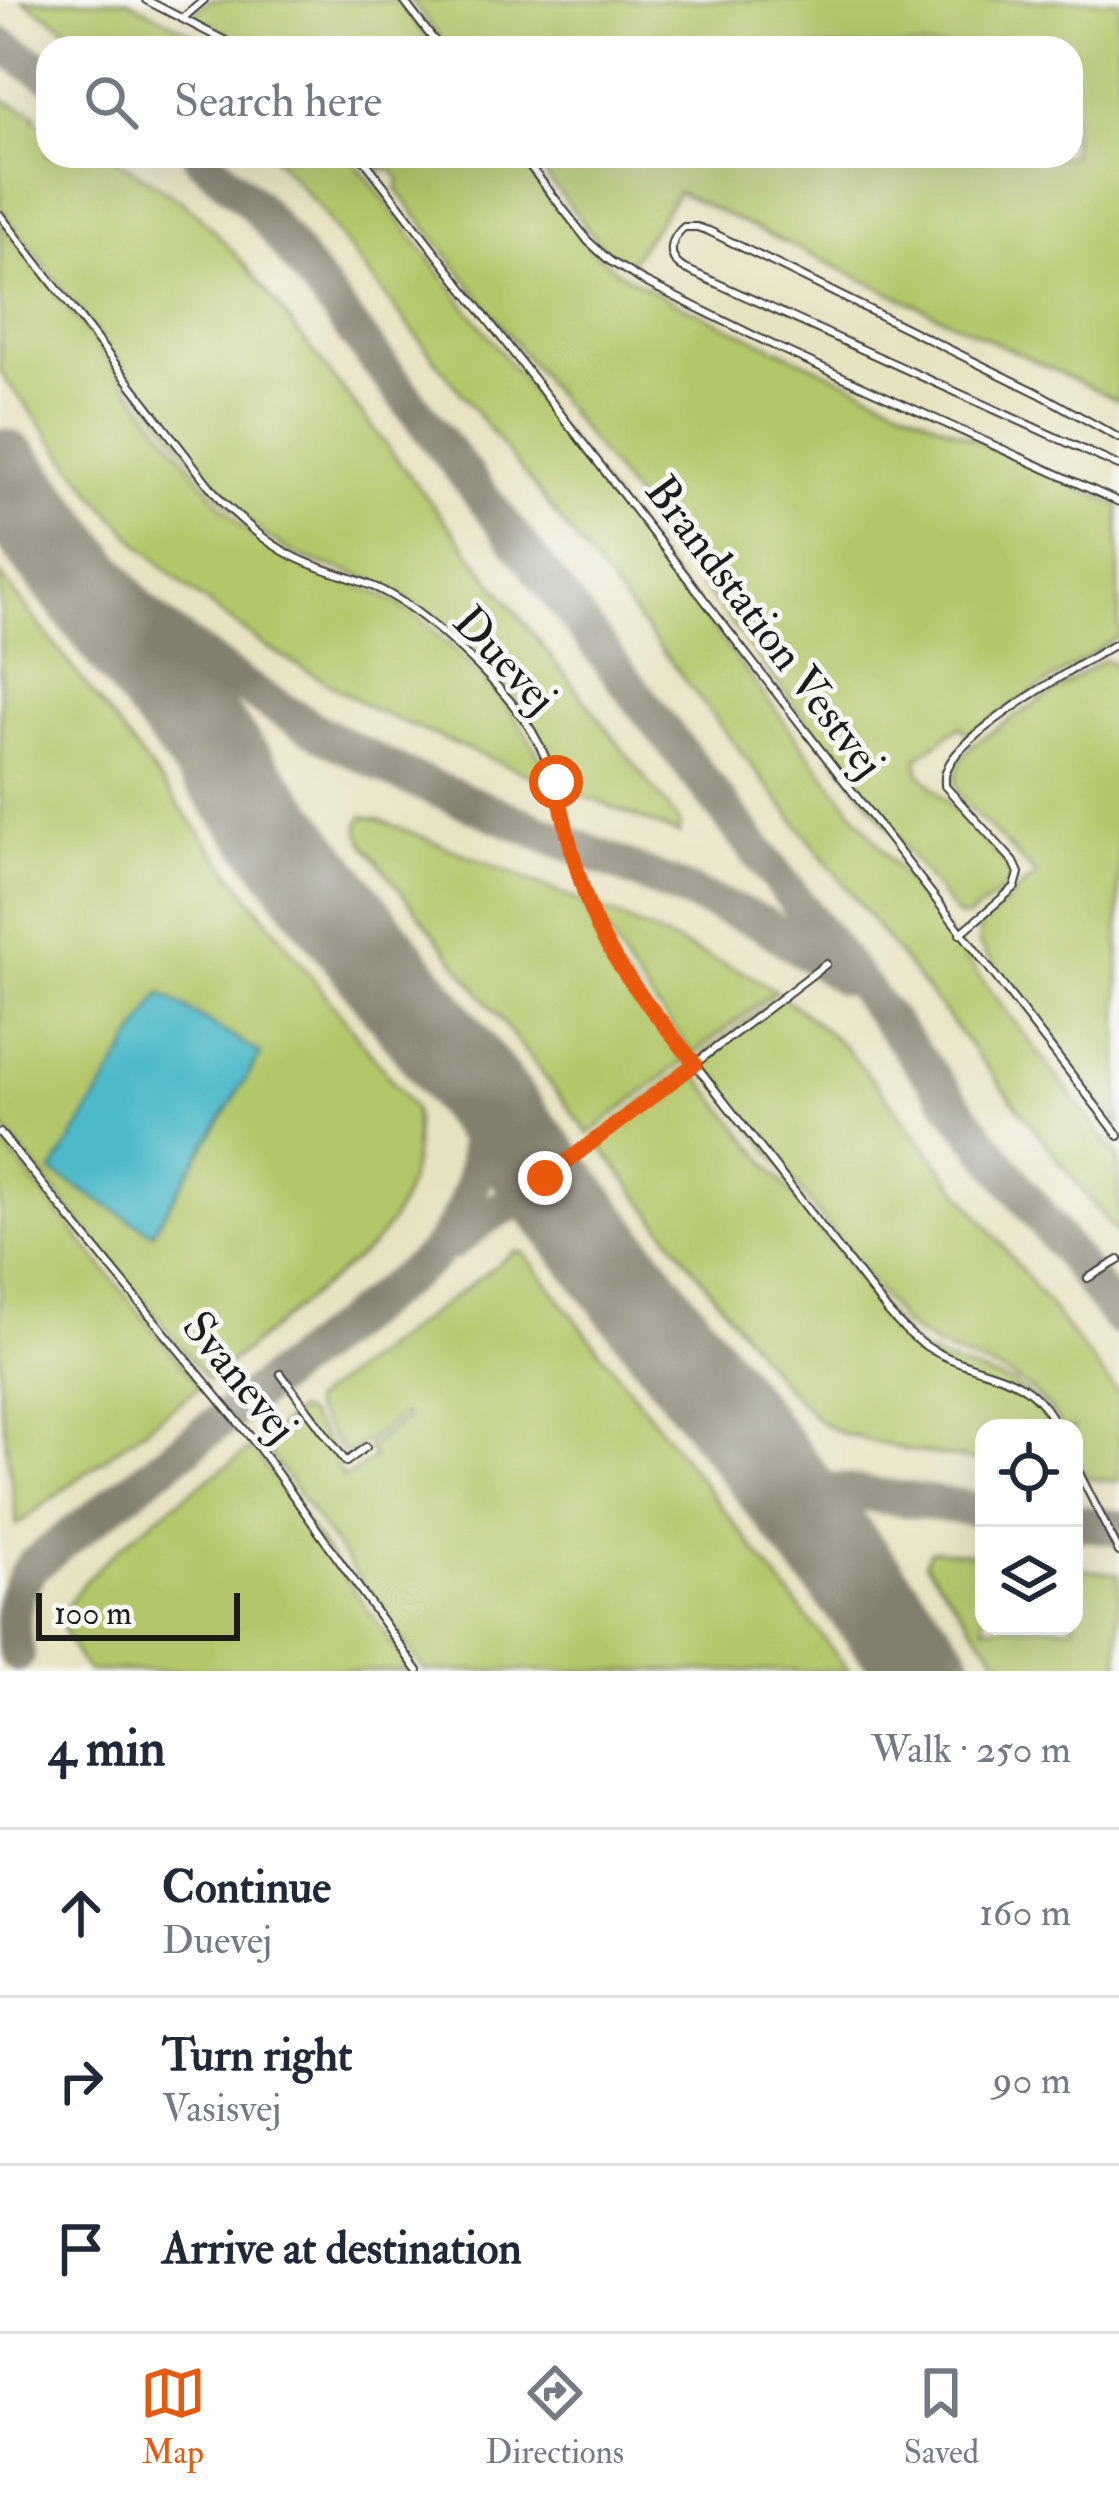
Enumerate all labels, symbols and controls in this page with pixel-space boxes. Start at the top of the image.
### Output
search box [36,36,1083,168]
icon: search [78,69,144,135]
text: Search here [174,74,382,130]
street label: Brandstation Vestvej [632,465,896,789]
street label: Duevej [441,595,568,726]
route start [529,755,583,809]
route end [518,1151,572,1205]
street label: Svanevej [170,1300,309,1454]
map controls [975,1419,1083,1635]
button: locate [975,1419,1083,1527]
button: layers [975,1527,1083,1635]
scale bar [36,1587,240,1640]
text: 100 m [54,1593,132,1634]
text: 4 min [48,1717,166,1781]
text: Walk · 250 m [871,1725,1071,1774]
text: Continue [162,1860,331,1916]
icon: ahead [48,1880,114,1946]
text: 160 m [979,1888,1071,1937]
text: Duevej [162,1916,272,1965]
text: Turn right [162,2028,352,2084]
icon: right [48,2048,114,2114]
text: 90 m [993,2056,1071,2105]
text: Vasisvej [162,2084,281,2133]
icon: arrive [48,2216,114,2282]
text: Arrive at destination [162,2221,522,2277]
tab: Map [140,2360,206,2473]
tab: Directions [486,2360,624,2473]
tab: Saved [904,2360,979,2473]

